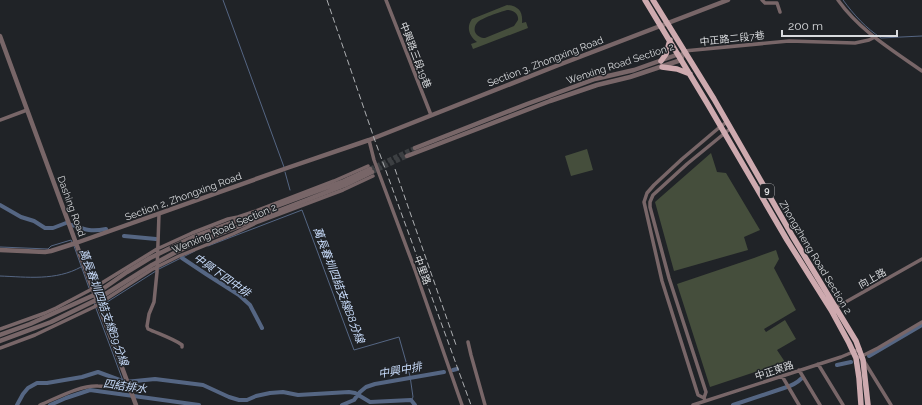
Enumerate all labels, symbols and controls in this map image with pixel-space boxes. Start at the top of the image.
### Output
scale bar [782,12,897,38]
text: 200 m [788,19,823,33]
street label: 中興路三段19巷 [398,20,433,90]
street label: 中正路二段7巷 [699,30,765,47]
street label: Section 3, Zhongxing Road [486,34,605,89]
street label: Wenxing Road Section 2 [565,41,675,86]
street label: Section 2, Zhongxing Road [123,170,243,223]
street label: Dashing Road [55,174,88,238]
road number: 9 [760,184,774,198]
street label: Zhongzheng Road Section 2 [777,199,854,316]
street label: Wenxing Road Section 2 [170,201,278,255]
water label: 萬長春圳四結支線B8分線 [310,225,367,347]
water label: 萬長春圳四結支線B9分線 [76,247,131,369]
water label: 中興下四中排 [191,251,254,301]
street label: 中里路 [412,254,433,286]
street label: 向上路 [856,266,888,291]
street label: 中正東路 [753,359,795,382]
water label: 中興中排 [377,360,425,381]
water label: 四結排水 [102,377,149,396]

